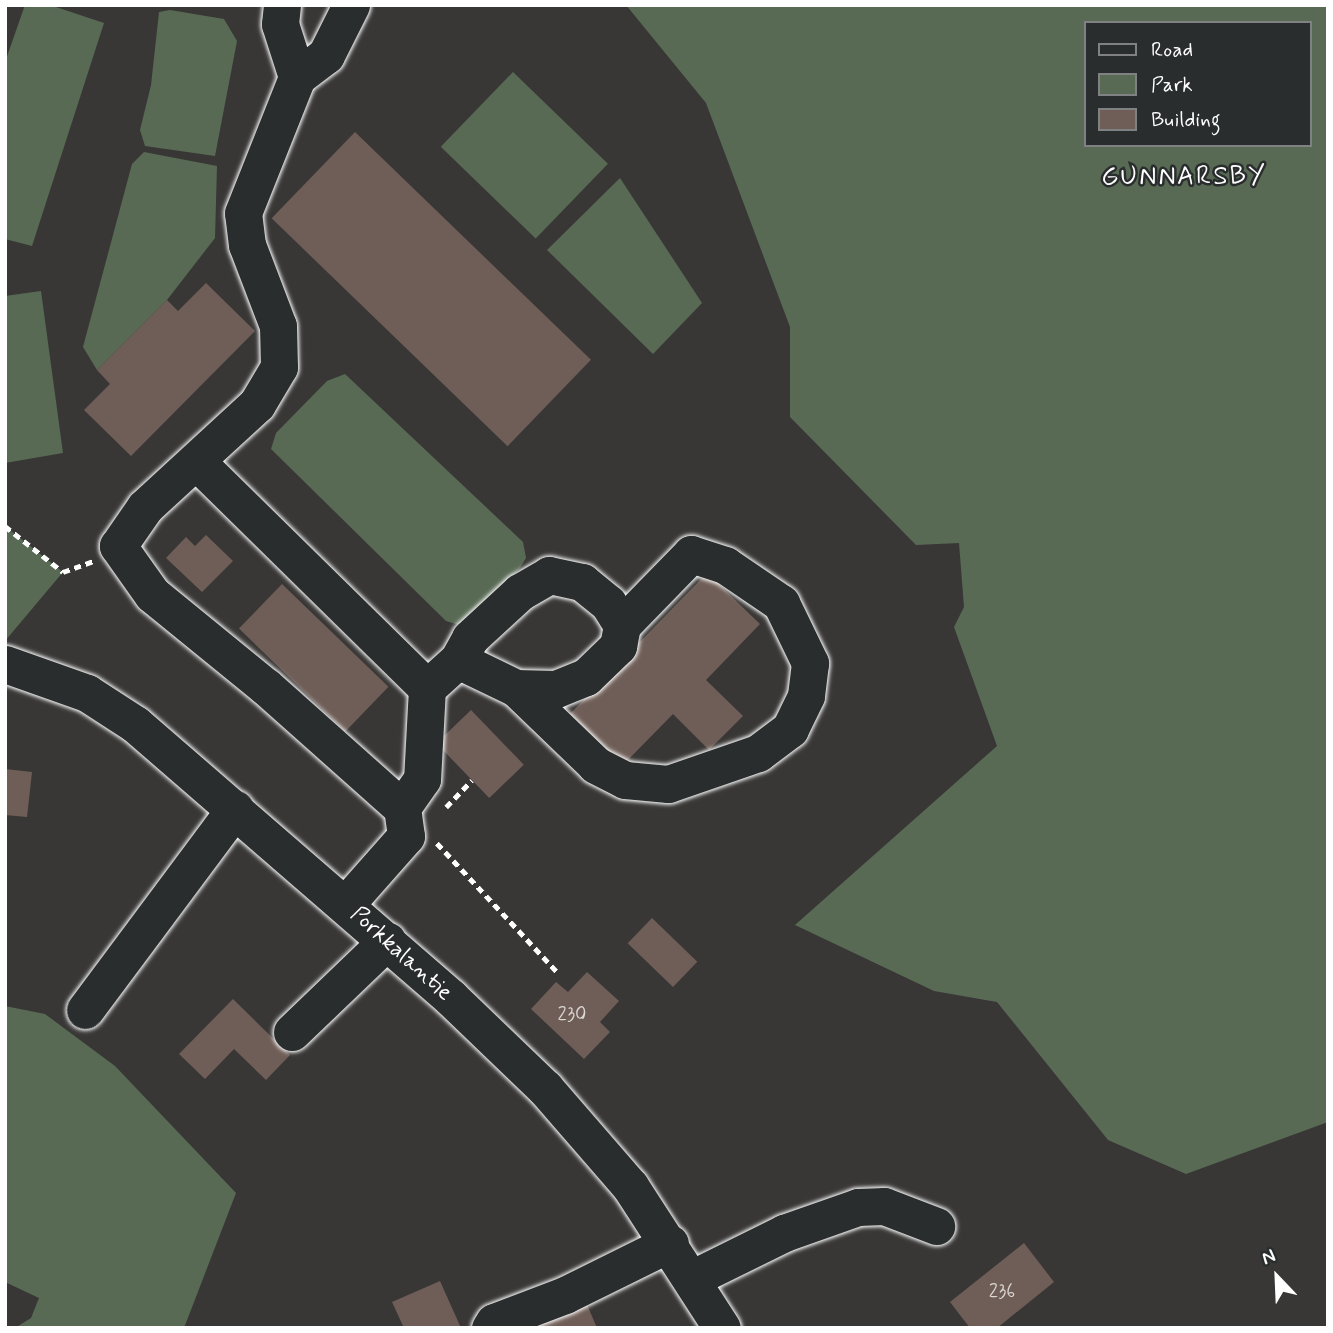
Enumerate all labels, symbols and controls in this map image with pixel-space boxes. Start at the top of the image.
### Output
legend [1084,21,1312,147]
text: Road [1151,36,1193,64]
text: Park [1151,71,1193,99]
text: Building [1151,106,1221,134]
district label: GUNNARSBY [1103,162,1265,194]
street label: Porkkalantie [344,901,458,1007]
house number: 230 [558,1004,586,1026]
north arrow [1242,1242,1312,1312]
text: N [1258,1243,1279,1271]
house number: 236 [989,1281,1015,1303]

